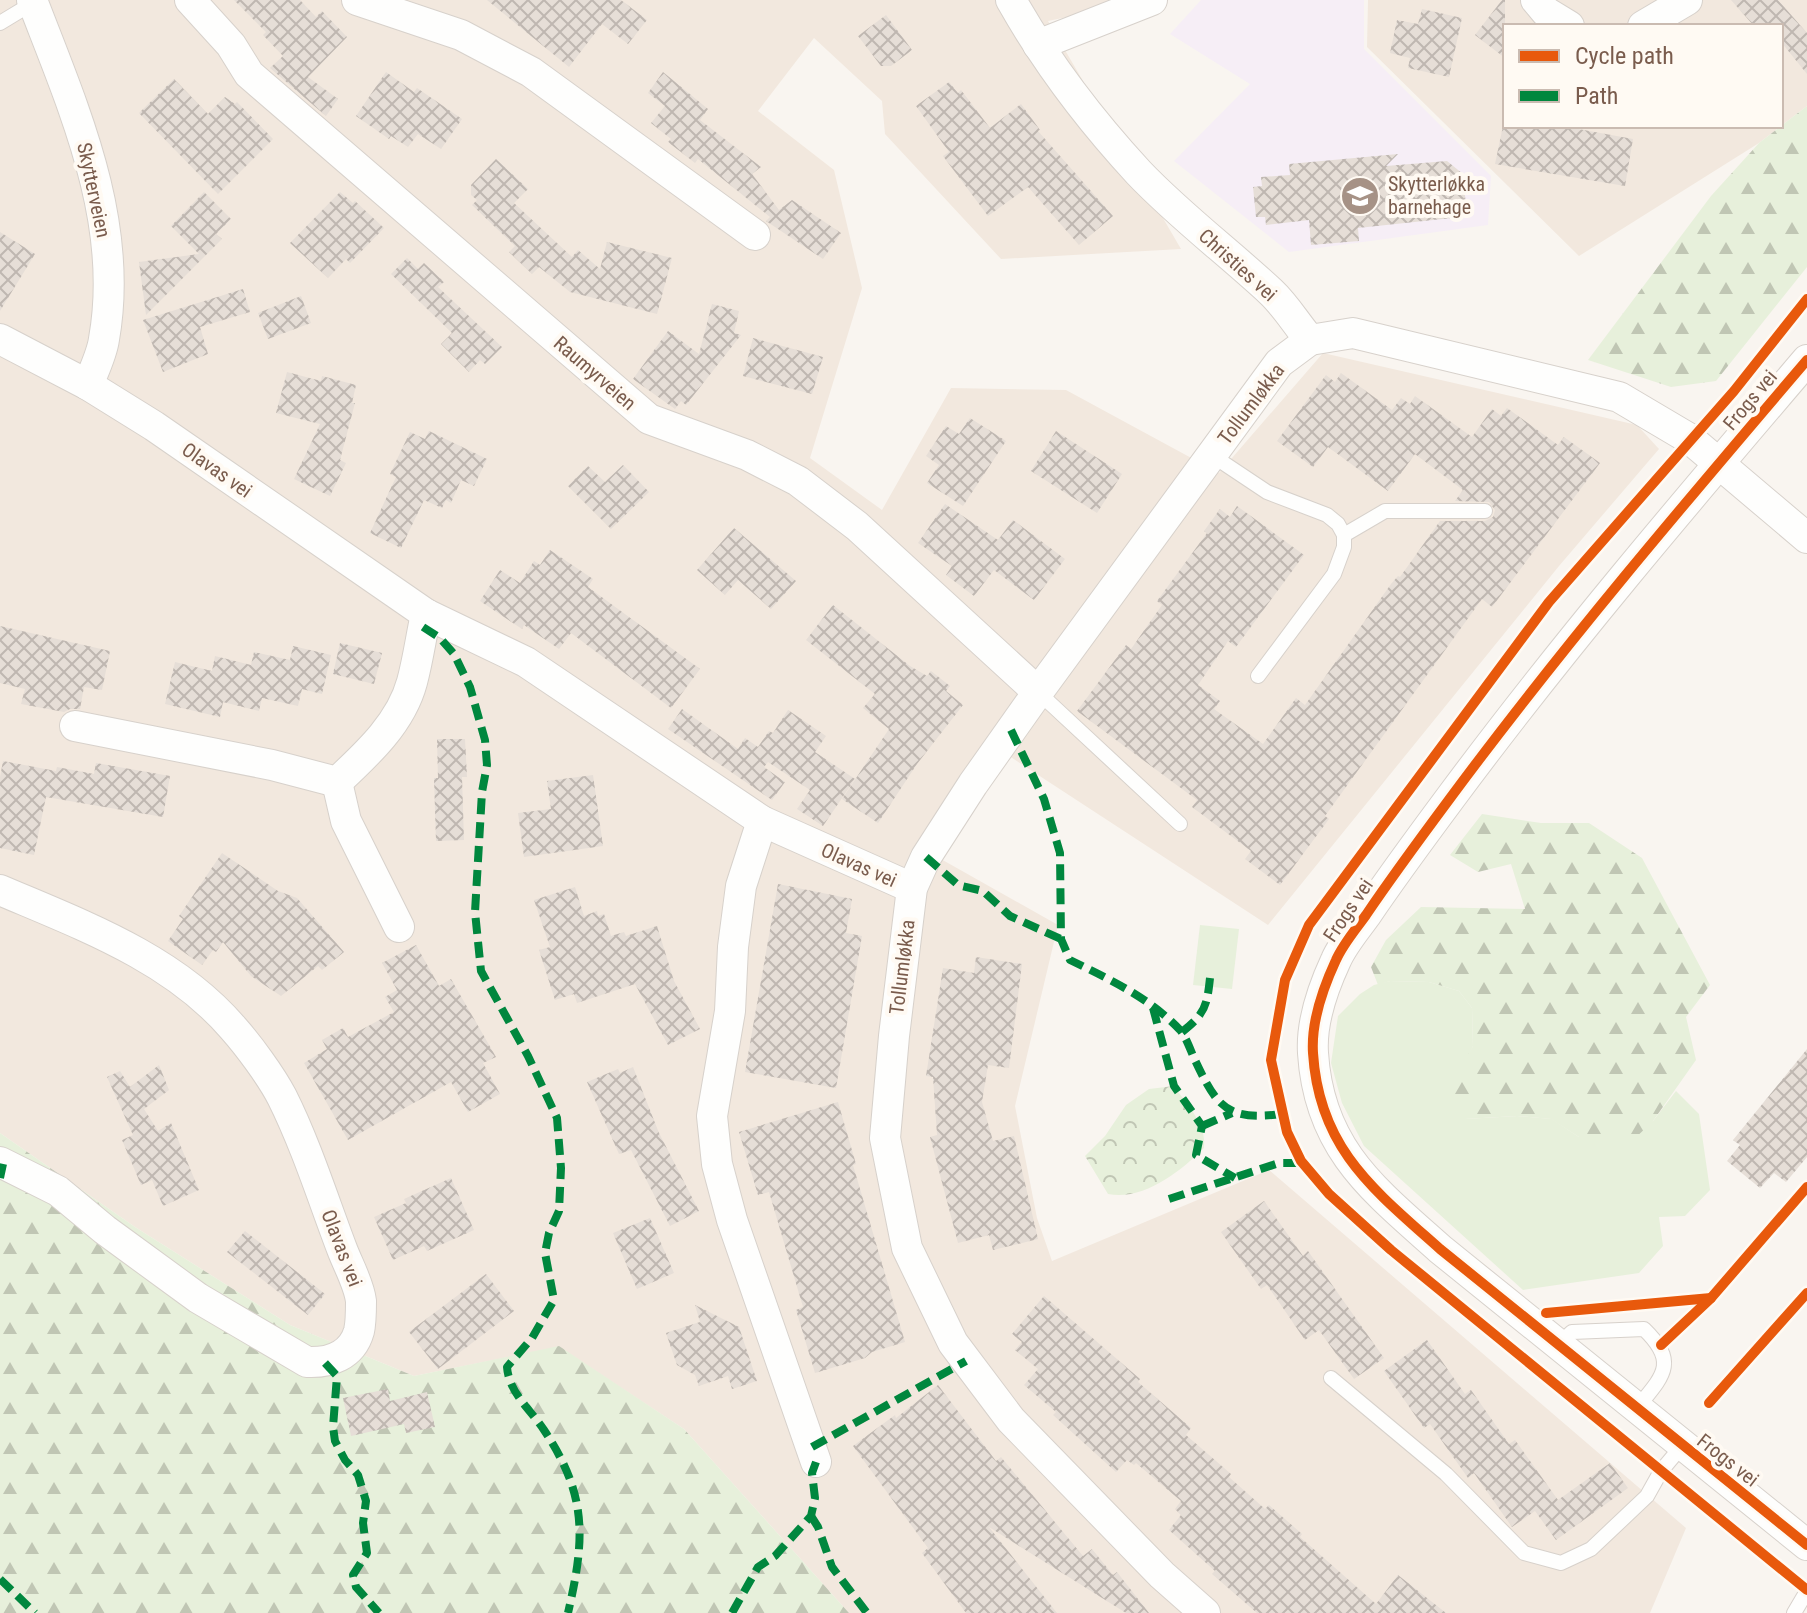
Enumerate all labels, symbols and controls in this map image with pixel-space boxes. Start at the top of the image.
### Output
legend [1503,24,1783,128]
text: Cycle path [1575,42,1674,70]
text: Path [1575,82,1618,110]
street label: Skytterveien [72,140,116,240]
place label: Skytterløkka barnehage [1388,172,1485,219]
school or university icon: Skytterløkka barnehage [1339,175,1381,217]
street label: Christies vei [1194,224,1282,306]
street label: Raumyrveien [549,331,641,415]
street label: Tollumløkka [1213,359,1289,449]
street label: Frogs vei [1718,365,1782,435]
street label: Olavas vei [177,437,257,503]
street label: Olavas vei [818,838,900,892]
street label: Frogs vei [1318,874,1378,946]
street label: Tollumløkka [884,918,920,1016]
street label: Olavas vei [316,1206,368,1290]
street label: Frogs vei [1693,1429,1763,1491]

